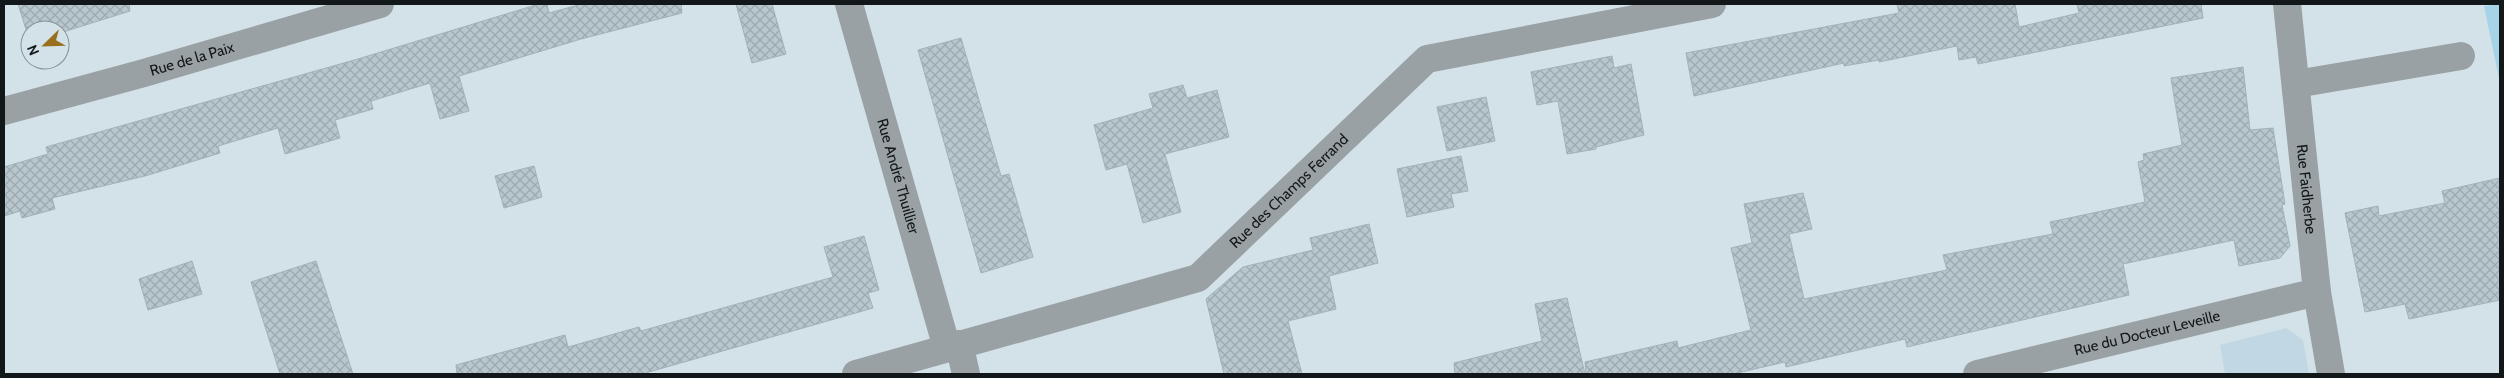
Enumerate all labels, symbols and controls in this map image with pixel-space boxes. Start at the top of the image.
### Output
north arrow [20,20,70,70]
street label: Rue de la Paix [148,38,236,80]
text: N [23,42,43,58]
street label: Rue André Thuillier [873,116,923,236]
street label: Rue des Champs Ferrand [1226,130,1352,252]
street label: Rue Faidherbe [2293,143,2320,235]
street label: Rue du Docteur Leveille [2072,307,2222,359]

